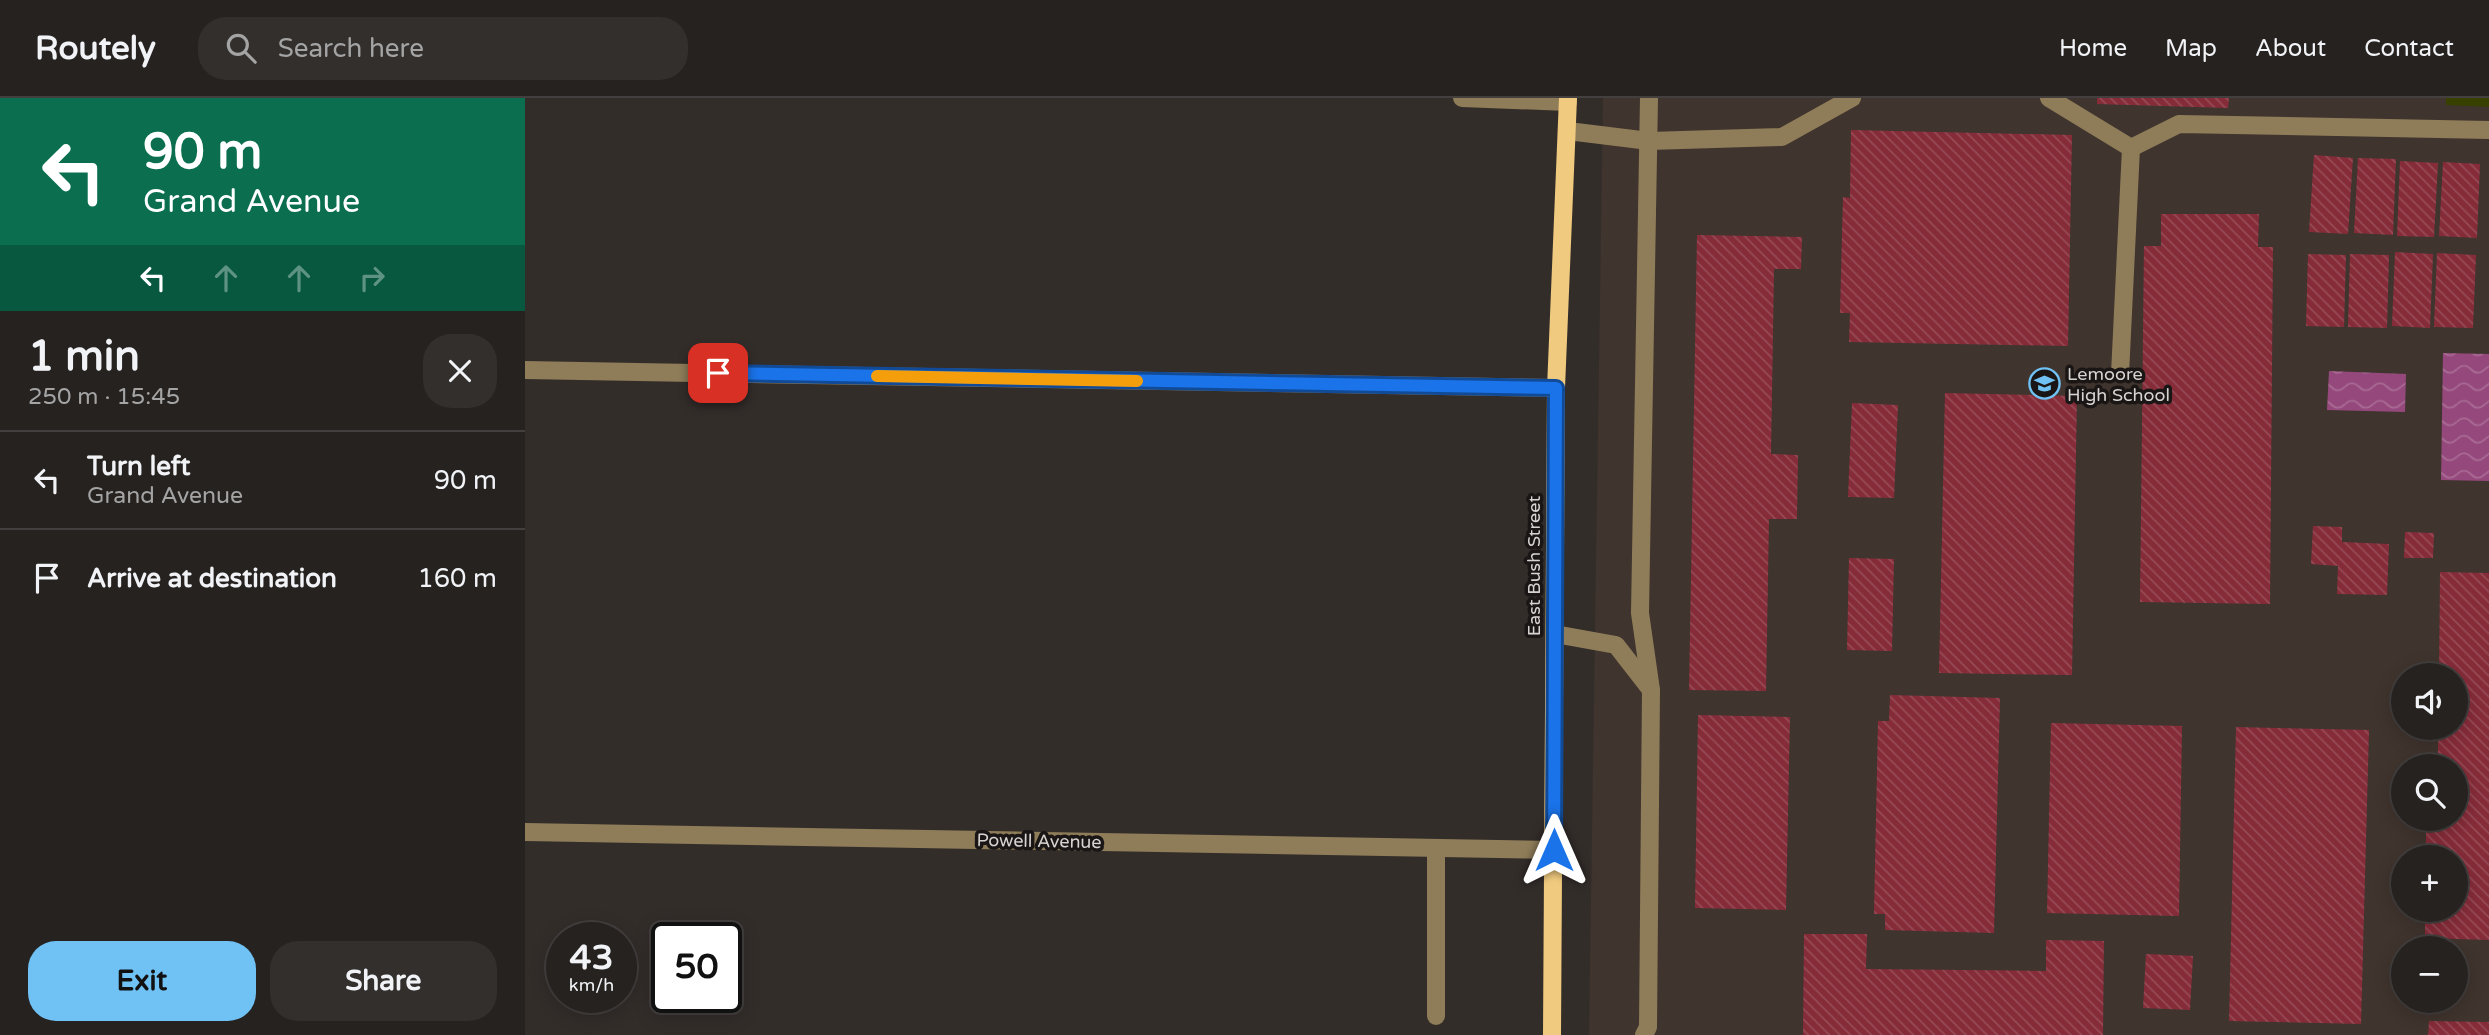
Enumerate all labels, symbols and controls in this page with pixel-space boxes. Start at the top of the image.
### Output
search box [198,17,688,80]
text: Routely [35,29,156,68]
icon: search [222,29,260,67]
text: Search here [278,33,424,64]
text: Home [2059,34,2127,63]
text: Map [2165,34,2217,63]
text: About [2255,34,2326,63]
text: Contact [2364,34,2454,63]
text: 90 m [143,123,262,182]
icon: left [28,126,119,217]
text: Grand Avenue [143,183,360,221]
icon: left [134,259,172,297]
icon: ahead [207,259,245,297]
icon: ahead [280,259,318,297]
icon: right [353,259,391,297]
text: 1 min [28,331,140,382]
button: close [423,334,497,408]
pin [688,343,748,403]
icon: arrive [699,354,737,392]
place label: Lemoore High School [2067,363,2170,406]
school or university icon: Lemoore High School [2027,367,2061,401]
text: 250 m · 15:45 [28,383,180,411]
text: Turn left [87,451,190,482]
icon: left [28,461,66,499]
text: 90 m [434,465,497,496]
text: Grand Avenue [87,482,243,510]
street label: East Bush Street [1523,496,1545,636]
icon: arrive [28,559,66,597]
text: Arrive at destination [87,563,337,594]
text: 160 m [417,563,497,594]
map controls [2391,663,2468,1013]
button: sound [2391,663,2468,740]
button: search [2391,754,2468,831]
position arrow [1517,813,1591,887]
street label: Powell Avenue [976,829,1102,853]
button: + [2391,845,2468,922]
speed limit sign: 50 [651,922,742,1013]
button: − [2391,936,2468,1013]
text: 43 [570,937,613,979]
button: Exit [28,941,256,1021]
button: Share [270,941,497,1021]
text: km/h [569,974,614,996]

